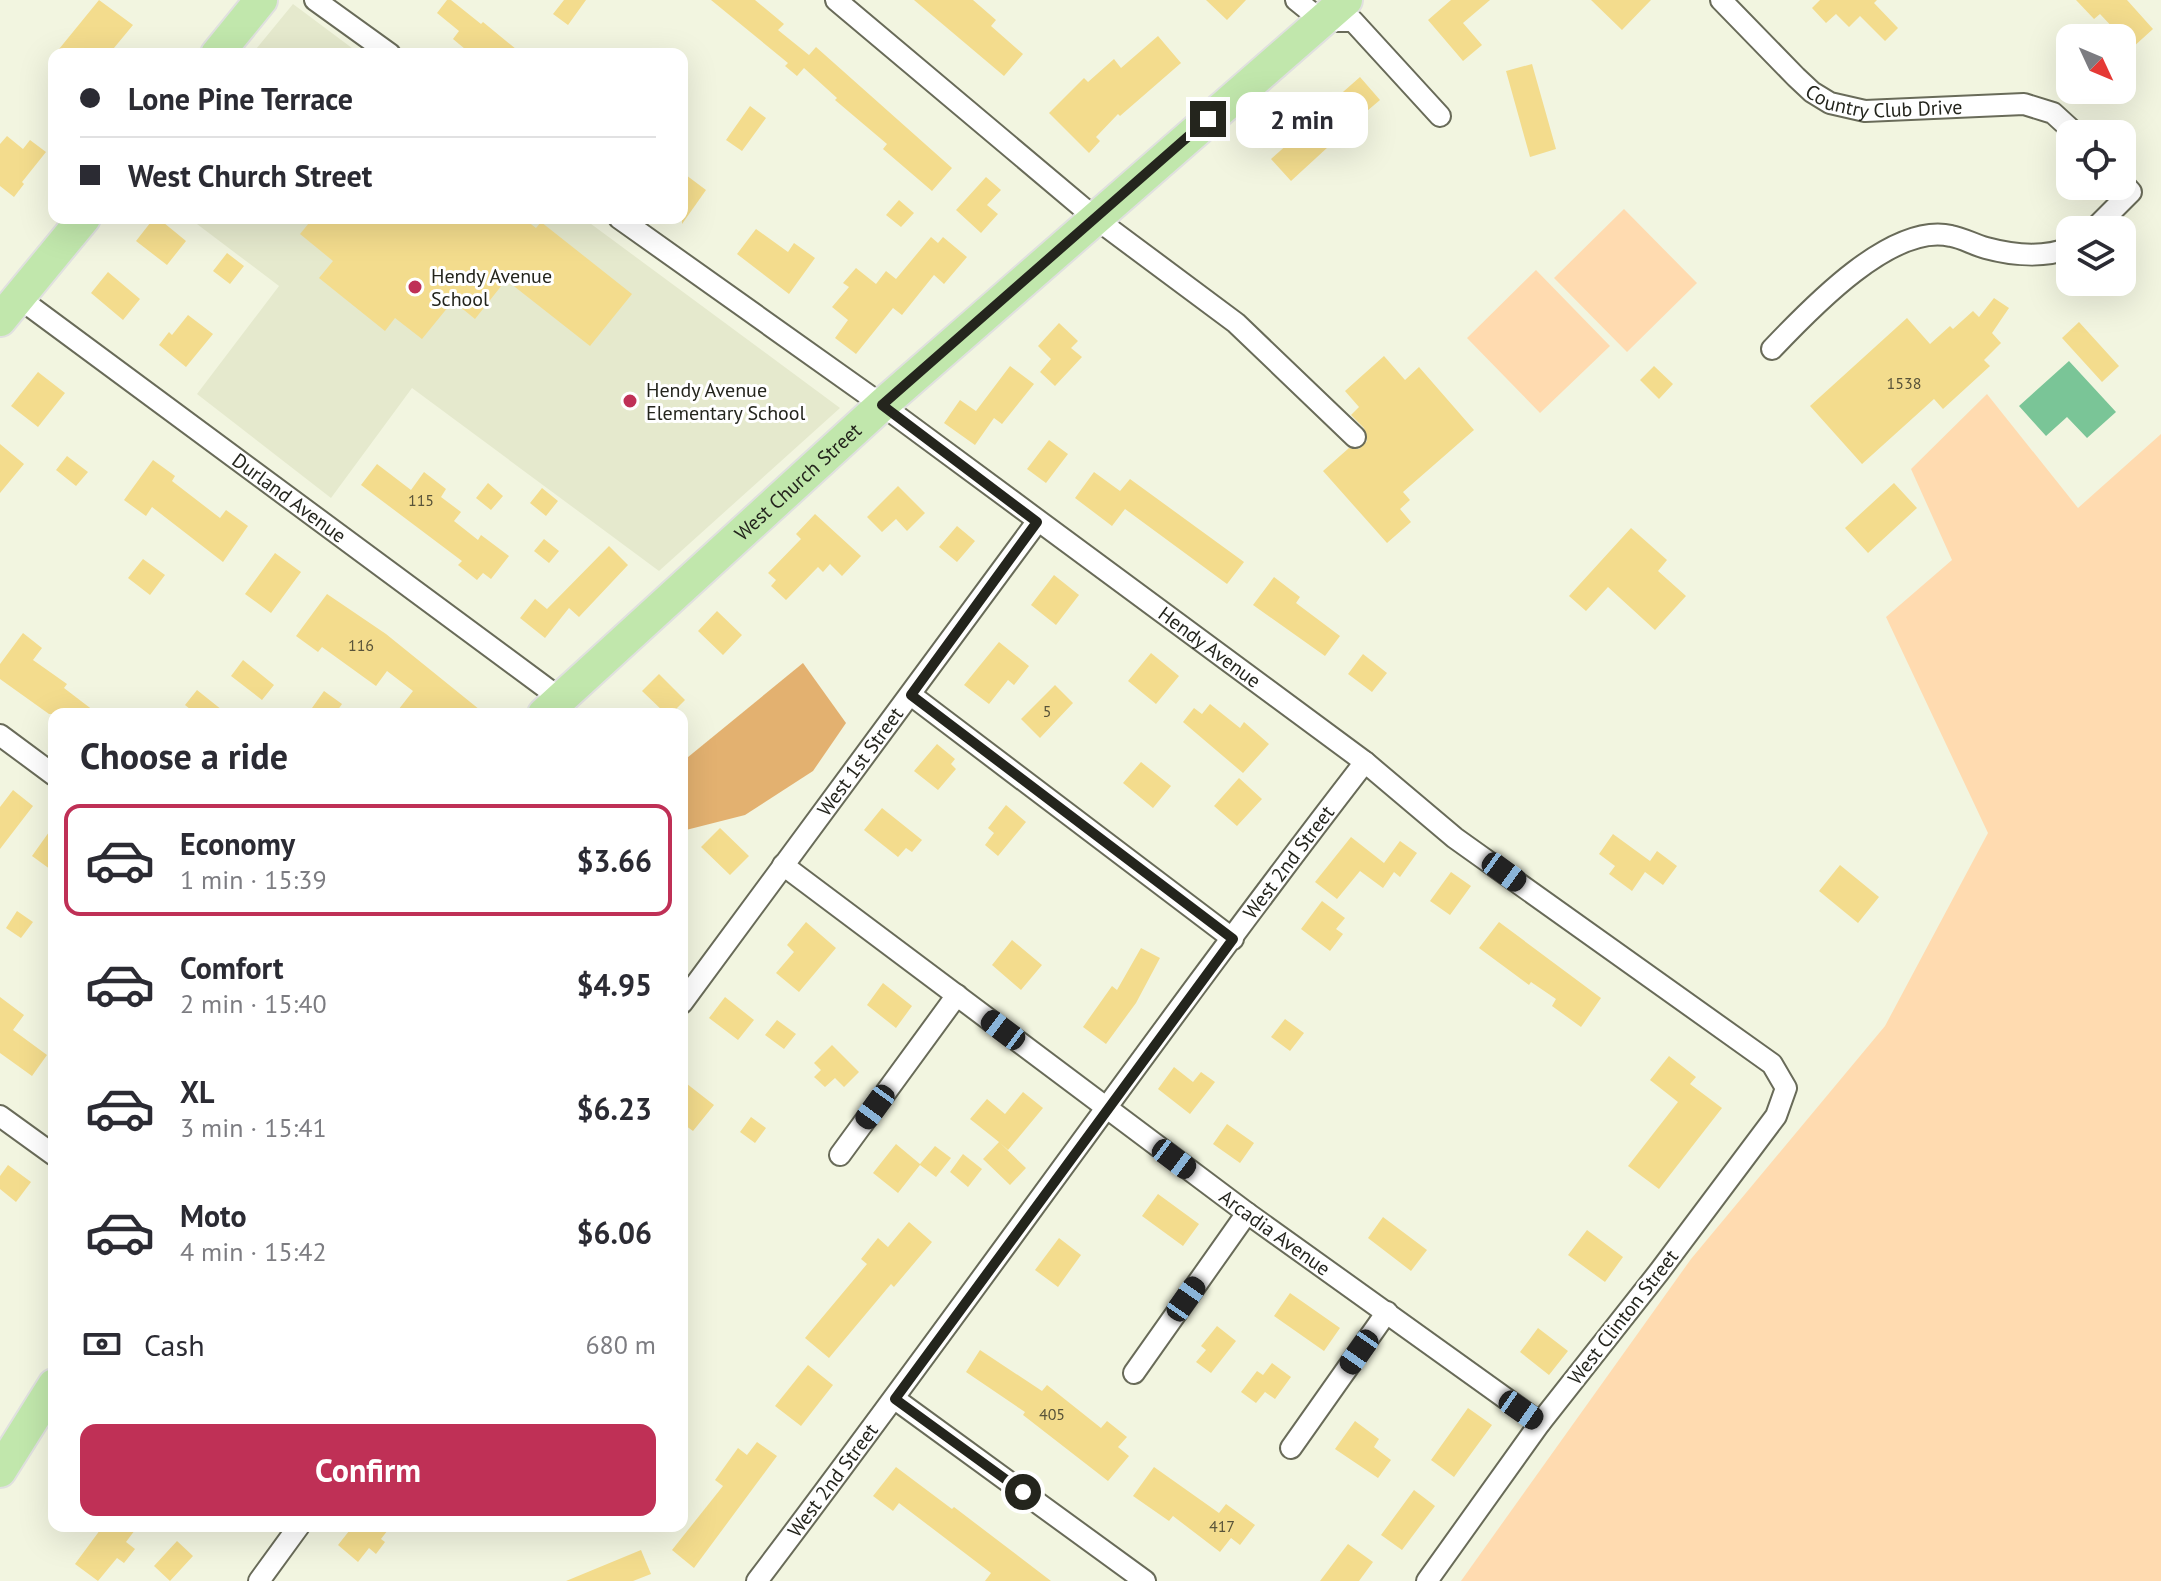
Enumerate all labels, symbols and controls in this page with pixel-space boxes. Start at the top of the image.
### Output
north arrow [2056,24,2136,104]
map controls [2056,24,2136,296]
street label: Country Club Drive [1801,78,1963,125]
text: Lone Pine Terrace [128,79,353,118]
callout: 2 min [1236,91,1368,147]
route end [1190,101,1226,137]
text: 2 min [1270,103,1334,136]
button: locate [2056,120,2136,200]
text: West Church Street [128,156,372,195]
button: layers [2056,216,2136,296]
place label: Hendy Avenue School [431,263,552,312]
marker: Hendy Avenue School [406,278,424,296]
house number: 1538 [1887,373,1921,393]
place label: Hendy Avenue Elementary School [646,377,806,426]
marker: Hendy Avenue Elementary School [621,392,639,410]
street label: West Church Street [729,417,867,546]
street label: Durland Avenue [227,447,351,549]
house number: 115 [408,490,434,510]
street label: Hendy Avenue [1153,601,1266,694]
house number: 116 [348,635,374,655]
house number: 5 [1043,701,1051,721]
street label: West 1st Street [811,702,909,821]
text: Choose a ride [80,732,288,779]
street label: West 2nd Street [1237,800,1340,924]
icon: car [84,824,156,896]
text: Economy [180,824,295,863]
text: $3.66 [577,841,652,880]
car [1478,848,1530,896]
text: 1 min · 15:39 [180,863,327,896]
icon: car [84,948,156,1020]
text: Comfort [180,948,283,987]
text: $4.95 [577,965,652,1004]
text: 2 min · 15:40 [180,987,327,1020]
car [977,1006,1029,1054]
icon: car [84,1072,156,1144]
text: XL [180,1072,214,1111]
car [851,1081,899,1133]
text: $6.23 [577,1089,652,1128]
text: 3 min · 15:41 [180,1111,327,1144]
car [1148,1135,1200,1183]
street label: Arcadia Avenue [1214,1184,1335,1281]
icon: car [84,1196,156,1268]
text: Moto [180,1196,247,1235]
text: $6.06 [577,1213,652,1252]
text: 4 min · 15:42 [180,1235,327,1268]
street label: West Clinton Street [1562,1244,1684,1390]
car [1162,1272,1210,1326]
icon: cash [80,1322,124,1366]
text: Cash [144,1325,205,1364]
car [1335,1325,1383,1379]
text: 680 m [585,1328,656,1361]
car [1494,1386,1548,1434]
house number: 405 [1039,1404,1065,1424]
street label: West 2nd Street [782,1418,884,1542]
button: Confirm [80,1424,656,1516]
route start [1005,1474,1041,1510]
house number: 417 [1209,1516,1235,1536]

